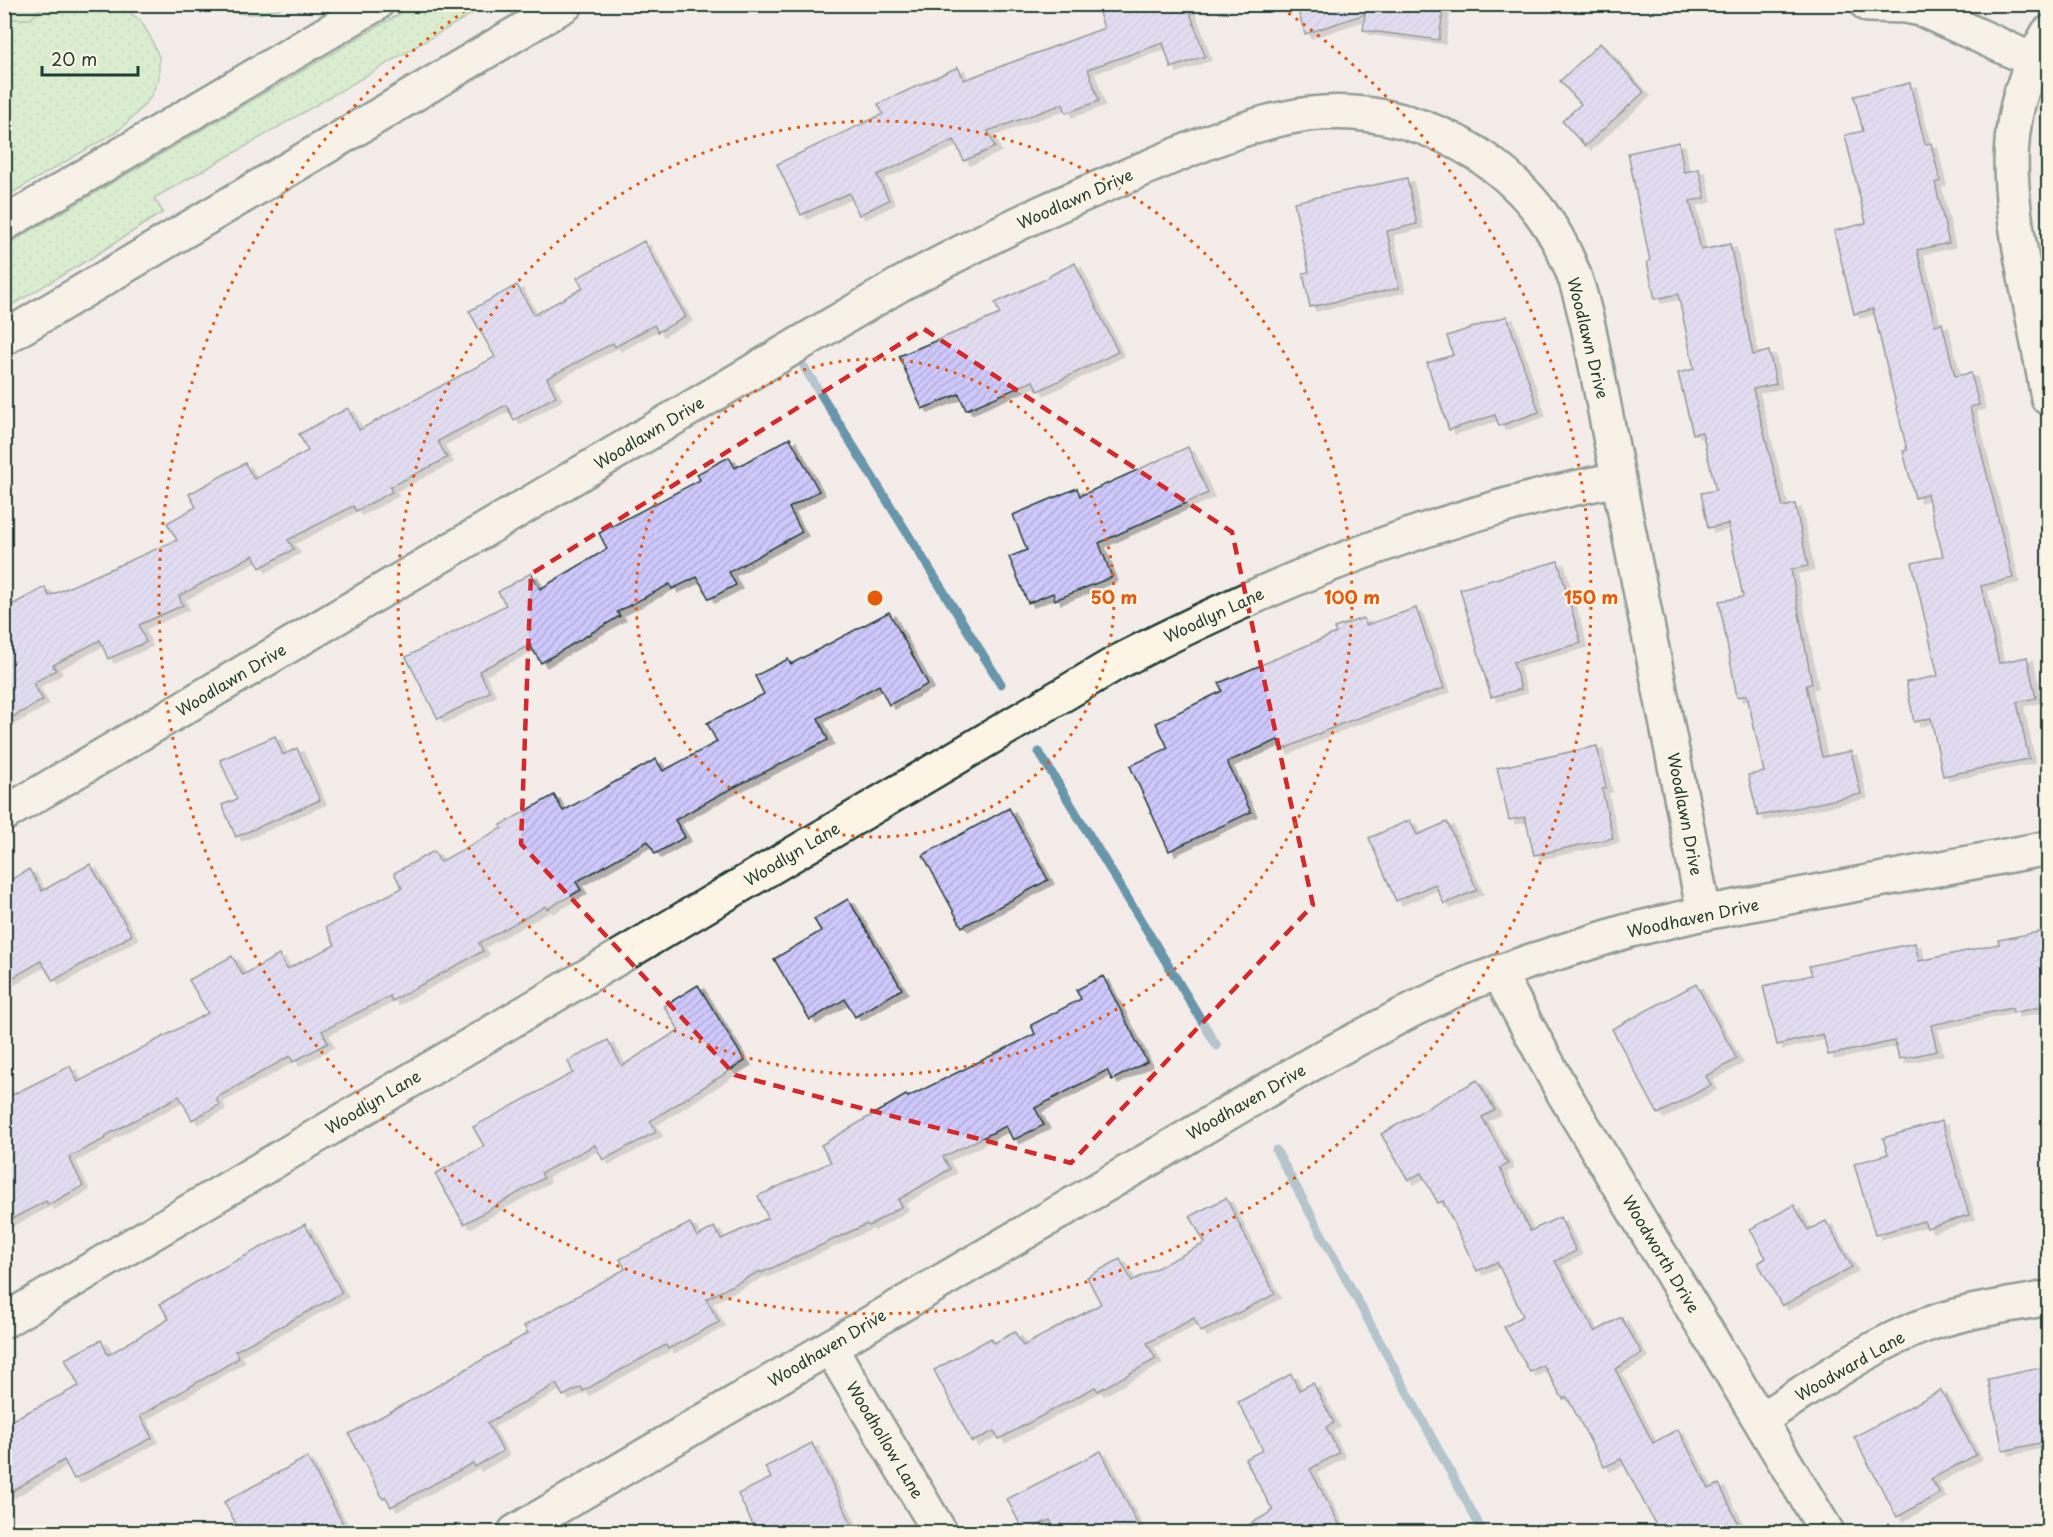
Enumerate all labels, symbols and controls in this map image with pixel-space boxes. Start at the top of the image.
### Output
scale bar [42,39,138,77]
text: 20 m [51,45,97,72]
street label: Woodlawn Drive [1013,162,1136,234]
street label: Woodlawn Drive [1562,274,1616,401]
street label: Woodlawn Drive [589,390,708,474]
street label: Woodlyn Lane [1160,580,1268,648]
text: 50 m [1091,583,1137,610]
text: 100 m [1324,583,1380,610]
text: 150 m [1564,583,1618,610]
centre of rings [865,588,885,608]
street label: Woodlawn Drive [171,637,290,721]
street label: Woodlawn Drive [1662,750,1710,877]
street label: Woodlyn Lane [739,815,844,891]
street label: Woodhaven Drive [1625,891,1761,943]
street label: Woodhaven Drive [1181,1057,1310,1145]
street label: Woodlyn Lane [320,1063,425,1139]
street label: Woodworth Drive [1617,1190,1706,1317]
street label: Woodhaven Drive [763,1302,890,1392]
street label: Woodward Lane [1790,1324,1909,1406]
street label: Woodhollow Lane [841,1376,930,1503]

